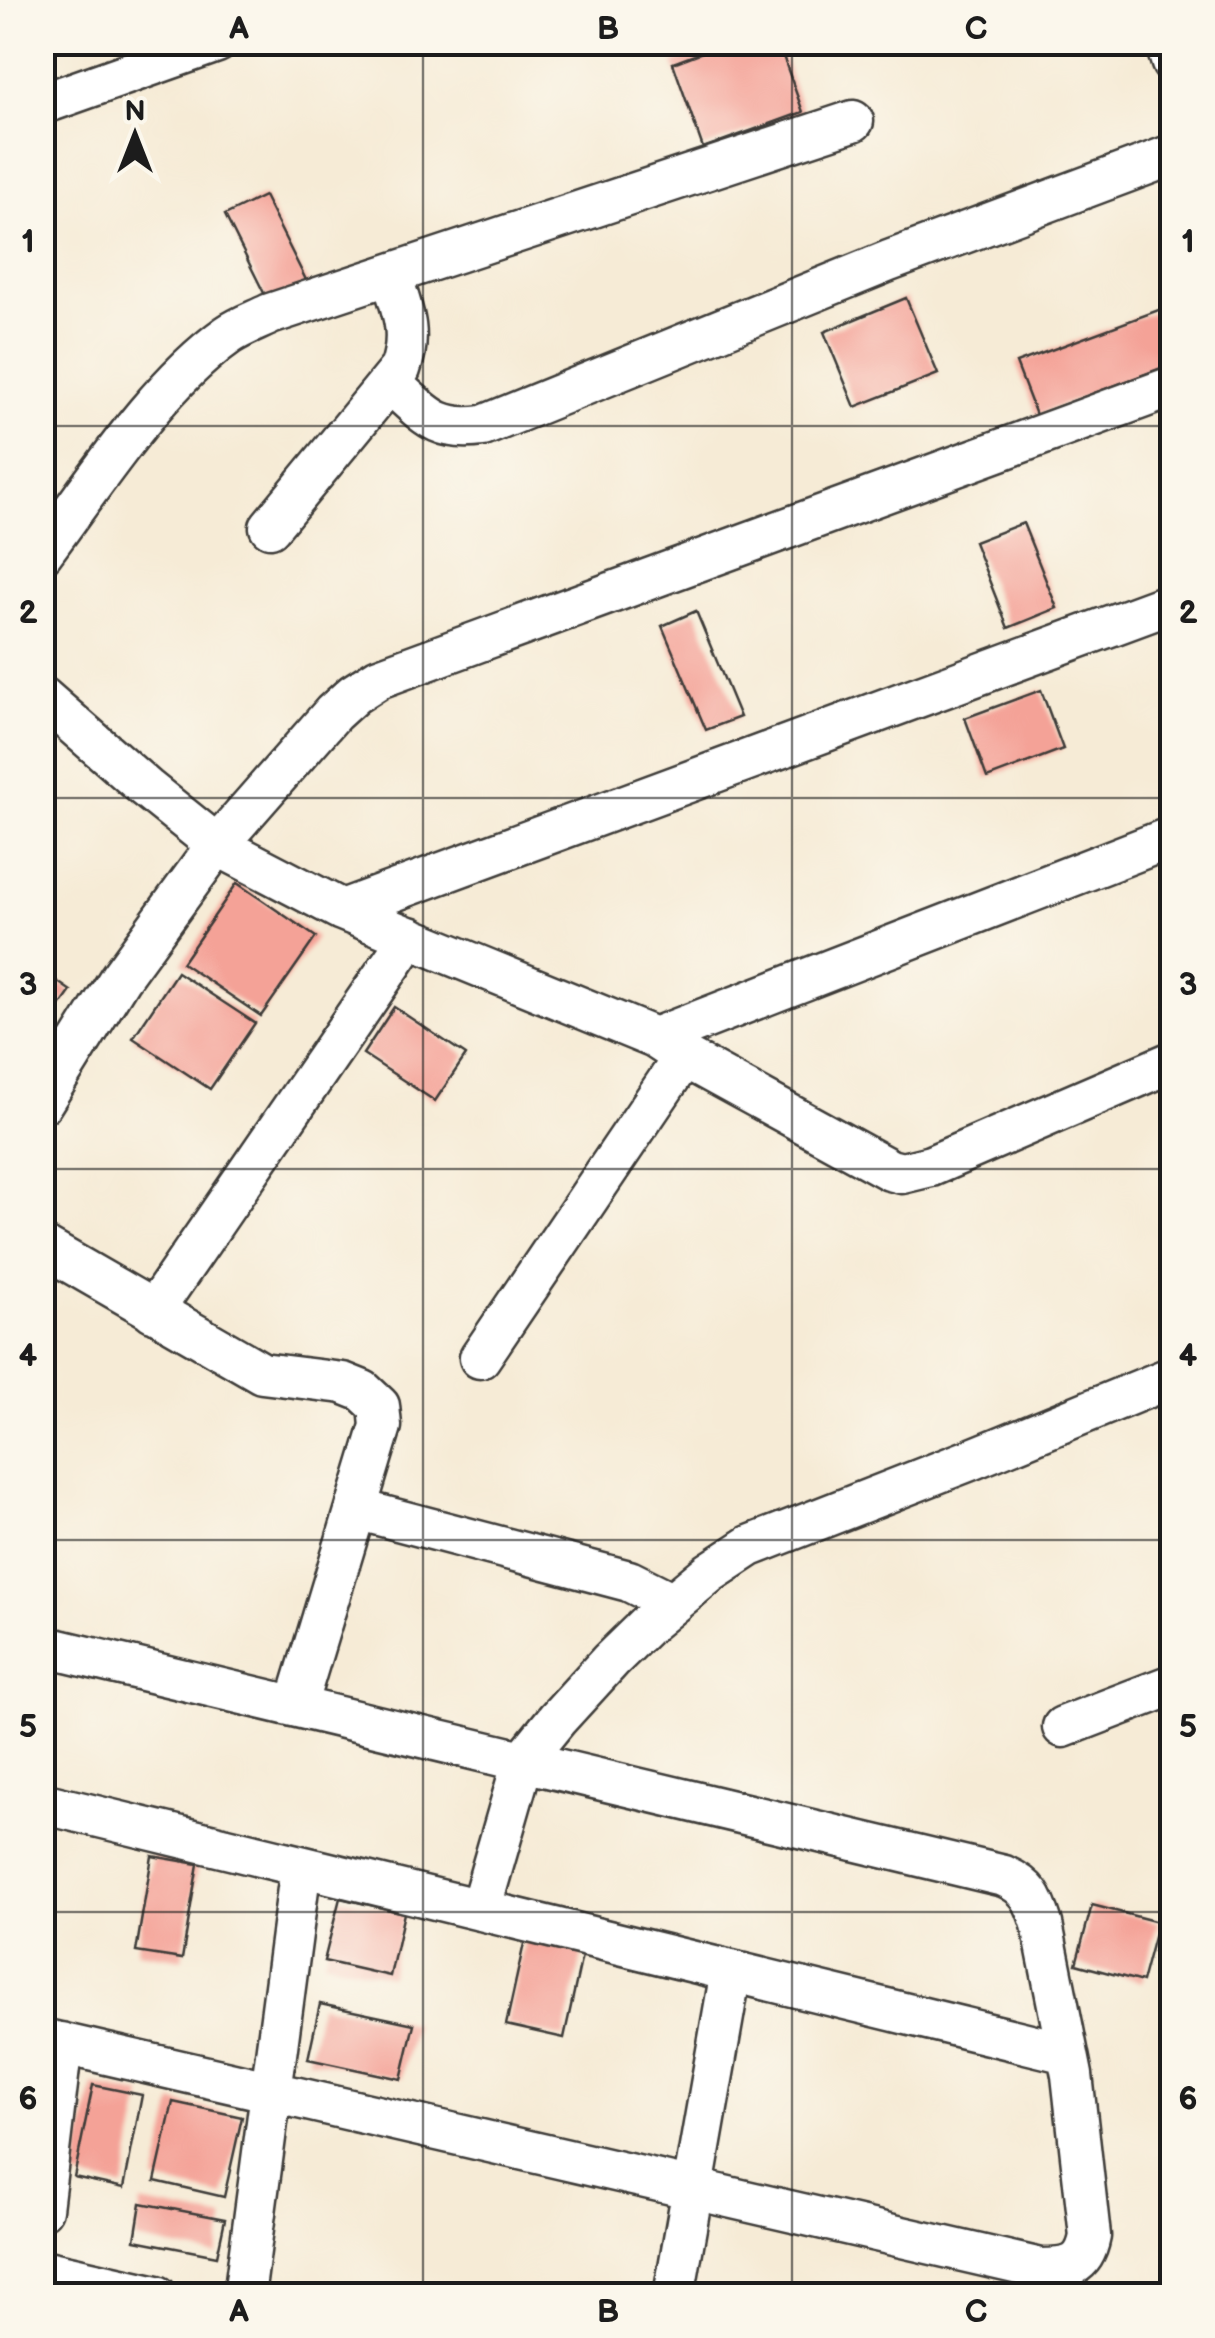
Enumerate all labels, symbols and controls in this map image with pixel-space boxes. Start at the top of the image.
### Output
text: A [228,10,249,49]
text: B [597,10,619,49]
text: C [965,10,987,49]
north arrow [85,85,185,185]
text: N [124,95,146,128]
text: 1 [21,223,35,262]
text: 1 [1181,223,1195,262]
text: 2 [18,594,38,633]
text: 2 [1178,594,1198,633]
text: 3 [19,966,37,1005]
text: 3 [1179,966,1197,1005]
text: 4 [19,1337,38,1376]
text: 4 [1179,1337,1198,1376]
text: 5 [19,1708,37,1747]
text: 5 [1179,1708,1197,1747]
text: 6 [18,2080,38,2119]
text: 6 [1178,2080,1198,2119]
text: A [228,2293,249,2332]
text: B [597,2293,619,2332]
text: C [965,2293,987,2332]

